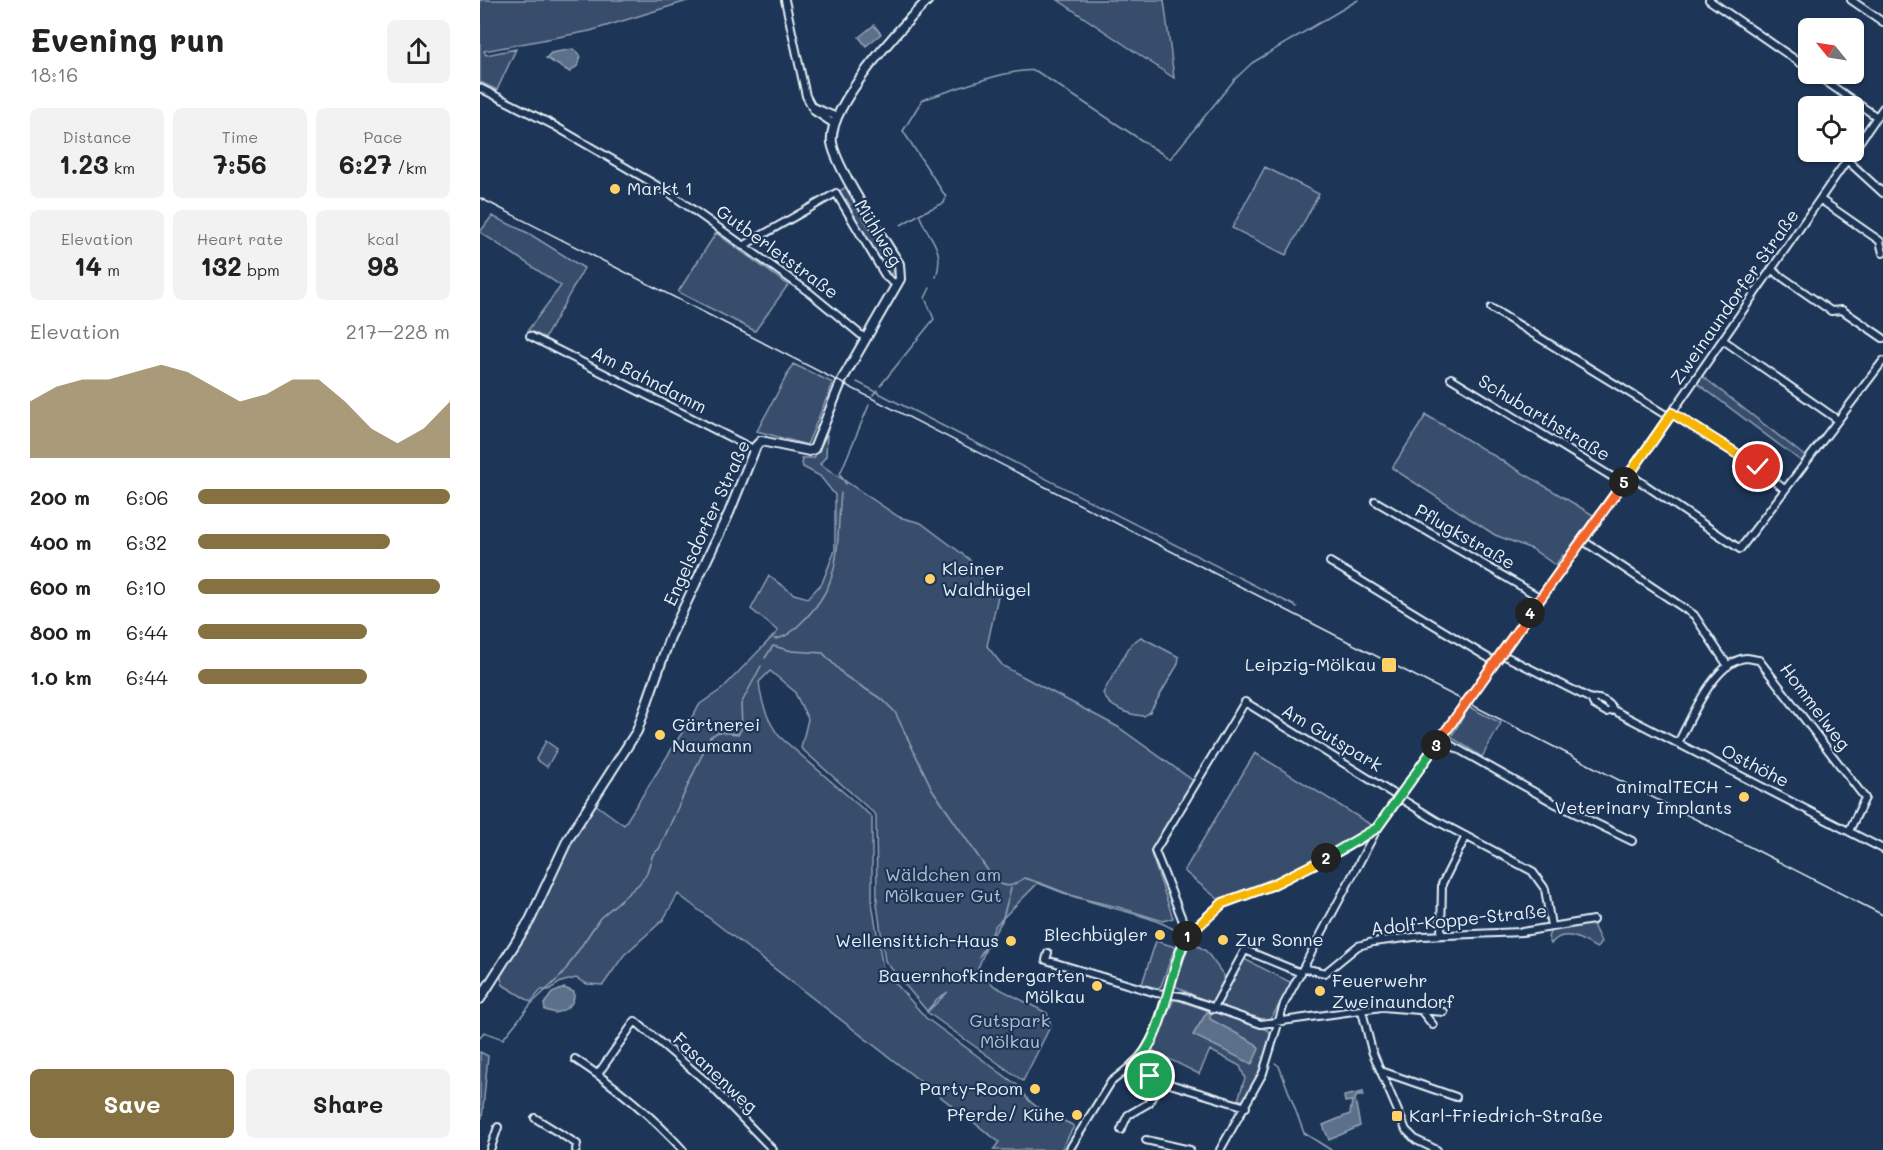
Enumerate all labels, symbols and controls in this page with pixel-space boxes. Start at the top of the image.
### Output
text: Evening run [30,17,224,60]
north arrow [1798,18,1864,84]
map controls [1798,18,1864,162]
button: share [387,20,450,83]
text: 18:16 [30,61,78,87]
button: locate [1798,96,1864,162]
text: Distance [63,126,131,147]
text: Time [222,126,258,147]
text: Pace [363,126,403,147]
text: 1.23 [59,147,109,181]
text: 7:56 [213,147,267,181]
text: 6:27 [339,147,392,181]
text: km [109,157,135,178]
text: /km [392,157,427,178]
place label: Markt 1 [627,176,693,200]
marker: Markt 1 [608,182,622,196]
street label: Mühlweg [849,194,908,271]
street label: Gutberletstraße [712,199,844,304]
street label: Zweinaundorfer Straße [1665,204,1804,389]
text: Elevation [61,228,133,249]
text: Heart rate [197,228,283,249]
text: kcal [367,228,399,249]
text: 14 [74,249,102,283]
text: 132 [200,249,242,283]
text: 98 [367,249,399,283]
text: m [102,259,120,280]
text: bpm [242,259,280,280]
text: Elevation [30,318,120,344]
text: 217–228 m [346,318,450,344]
street label: Am Bahndamm [588,340,711,418]
street label: Schubarthstraße [1474,368,1615,466]
street label: Engelsdorfer Straße [657,436,755,609]
pin [1732,441,1783,492]
icon: check [1741,450,1774,483]
pin: 5 [1609,467,1639,497]
text: 5 [1619,471,1629,492]
text: 200 m [30,484,90,510]
text: 6:06 [126,484,169,510]
street label: Pflugkstraße [1411,498,1520,574]
text: 400 m [30,529,91,555]
text: 6:32 [126,529,167,555]
place label: Kleiner Waldhügel [942,556,1031,601]
marker: Kleiner Waldhügel [923,572,937,586]
text: 600 m [30,574,91,600]
text: 6:10 [126,574,166,600]
pin: 4 [1515,598,1545,628]
text: 4 [1525,602,1535,623]
text: 800 m [30,619,91,645]
text: 6:44 [126,619,168,645]
place label: Leipzig-Mölkau [1245,652,1376,676]
marker: Leipzig-Mölkau [1380,656,1398,674]
street label: Hommelweg [1775,658,1857,755]
text: 1.0 km [30,664,92,690]
text: 6:44 [126,664,168,690]
street label: Am Gutspark [1278,698,1387,777]
place label: Gärtnerei Naumann [672,712,760,757]
marker: Gärtnerei Naumann [653,728,667,742]
pin: 3 [1421,730,1451,760]
text: 3 [1431,734,1441,755]
street label: Osthöhe [1717,738,1793,792]
place label: animalTECH - Veterinary Implants [1555,774,1732,819]
marker: animalTECH - Veterinary Implants [1737,790,1751,804]
pin: 2 [1311,843,1341,873]
text: 2 [1322,847,1330,868]
park label: Wäldchen am Mölkauer Gut [884,862,1002,907]
street label: Adolf-Koppe-Straße [1370,898,1548,940]
pin: 1 [1172,921,1202,951]
place label: Blechbügler [1044,922,1148,946]
text: 1 [1183,925,1191,946]
place label: Zur Sonne [1235,927,1324,951]
place label: Wellensittich-Haus [835,928,999,952]
marker: Blechbügler [1153,928,1167,942]
marker: Zur Sonne [1216,933,1230,947]
marker: Wellensittich-Haus [1004,934,1018,948]
place label: Bauernhofkindergarten Mölkau [878,963,1085,1008]
place label: Feuerwehr Zweinaundorf [1332,968,1455,1013]
marker: Bauernhofkindergarten Mölkau [1090,979,1104,993]
marker: Feuerwehr Zweinaundorf [1313,984,1327,998]
park label: Gutspark Mölkau [970,1008,1050,1053]
street label: Fasanenweg [668,1027,763,1118]
pin [1124,1050,1175,1101]
icon: arrive [1133,1059,1166,1092]
button: Save [30,1069,234,1138]
button: Share [246,1069,450,1138]
place label: Party-Room [920,1076,1023,1100]
marker: Party-Room [1028,1082,1042,1096]
place label: Pferde/ Kühe [947,1102,1065,1126]
place label: Karl-Friedrich-Straße [1409,1103,1603,1127]
marker: Pferde/ Kühe [1070,1108,1084,1122]
marker: Karl-Friedrich-Straße [1390,1109,1404,1123]

